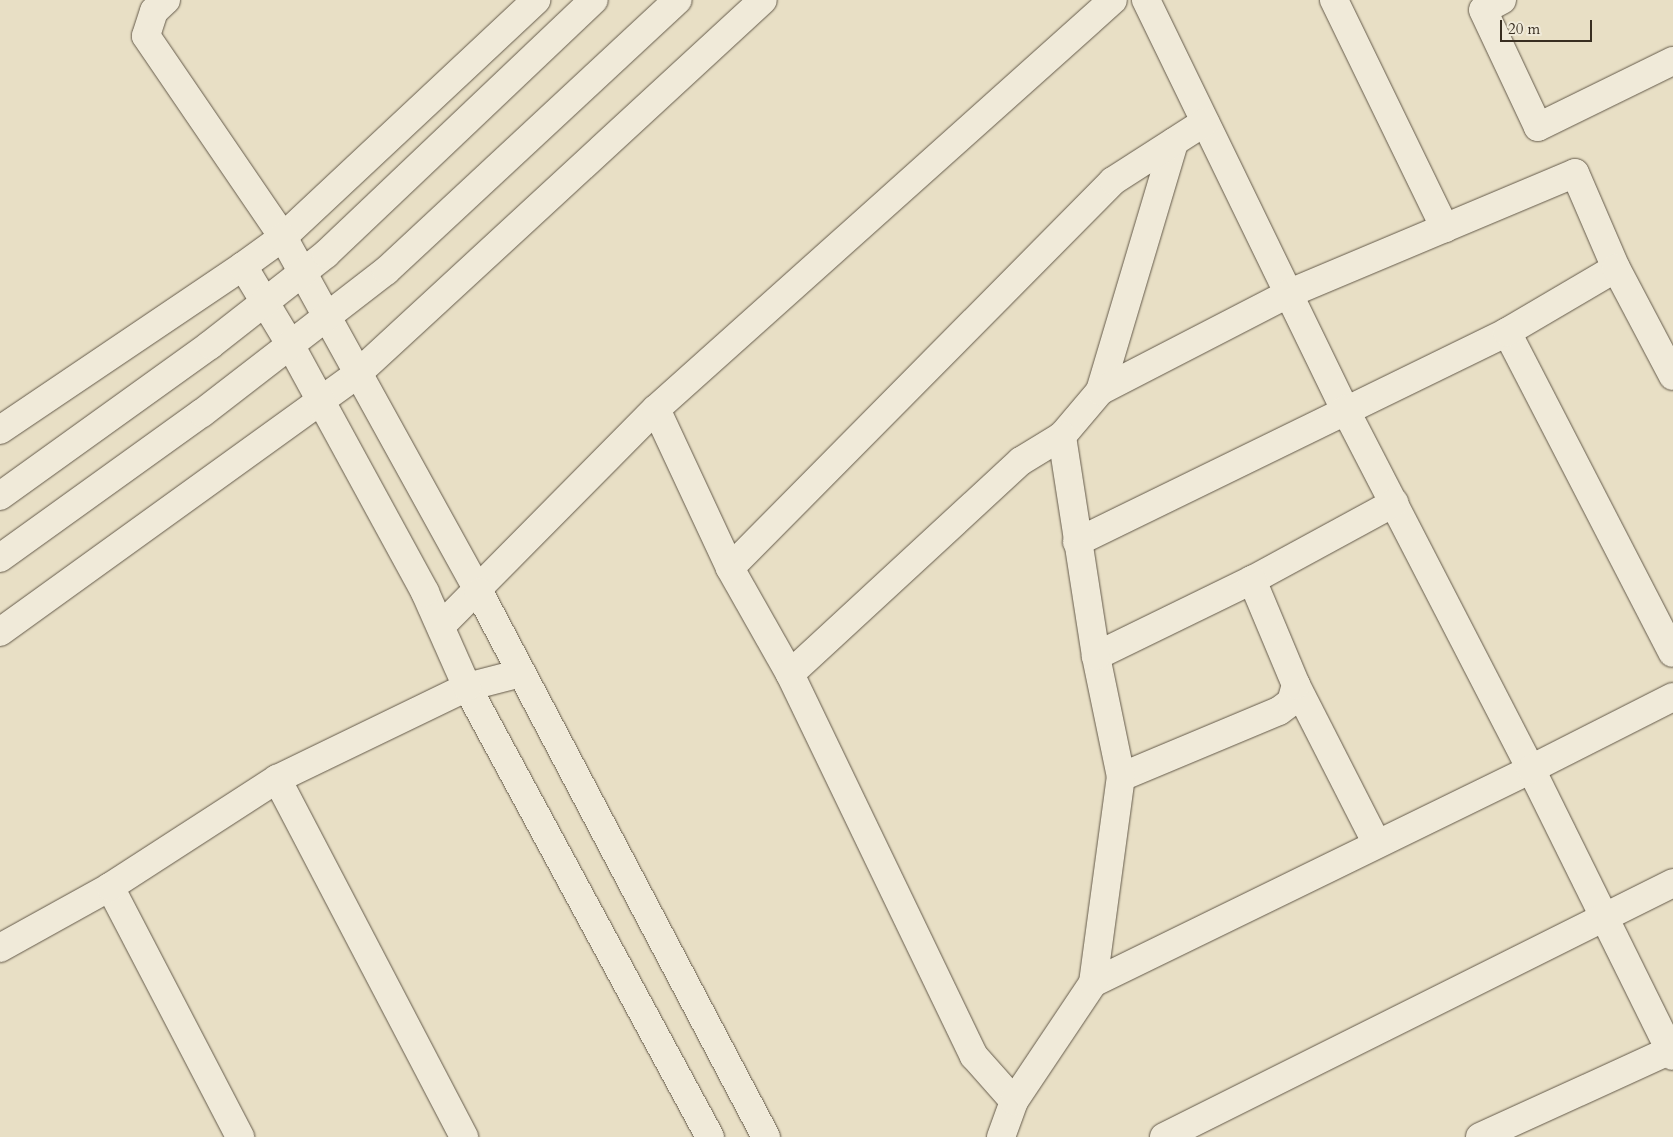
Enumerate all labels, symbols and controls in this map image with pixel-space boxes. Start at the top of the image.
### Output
scale bar [1503,10,1596,42]
text: 20 m [1508,19,1540,39]

